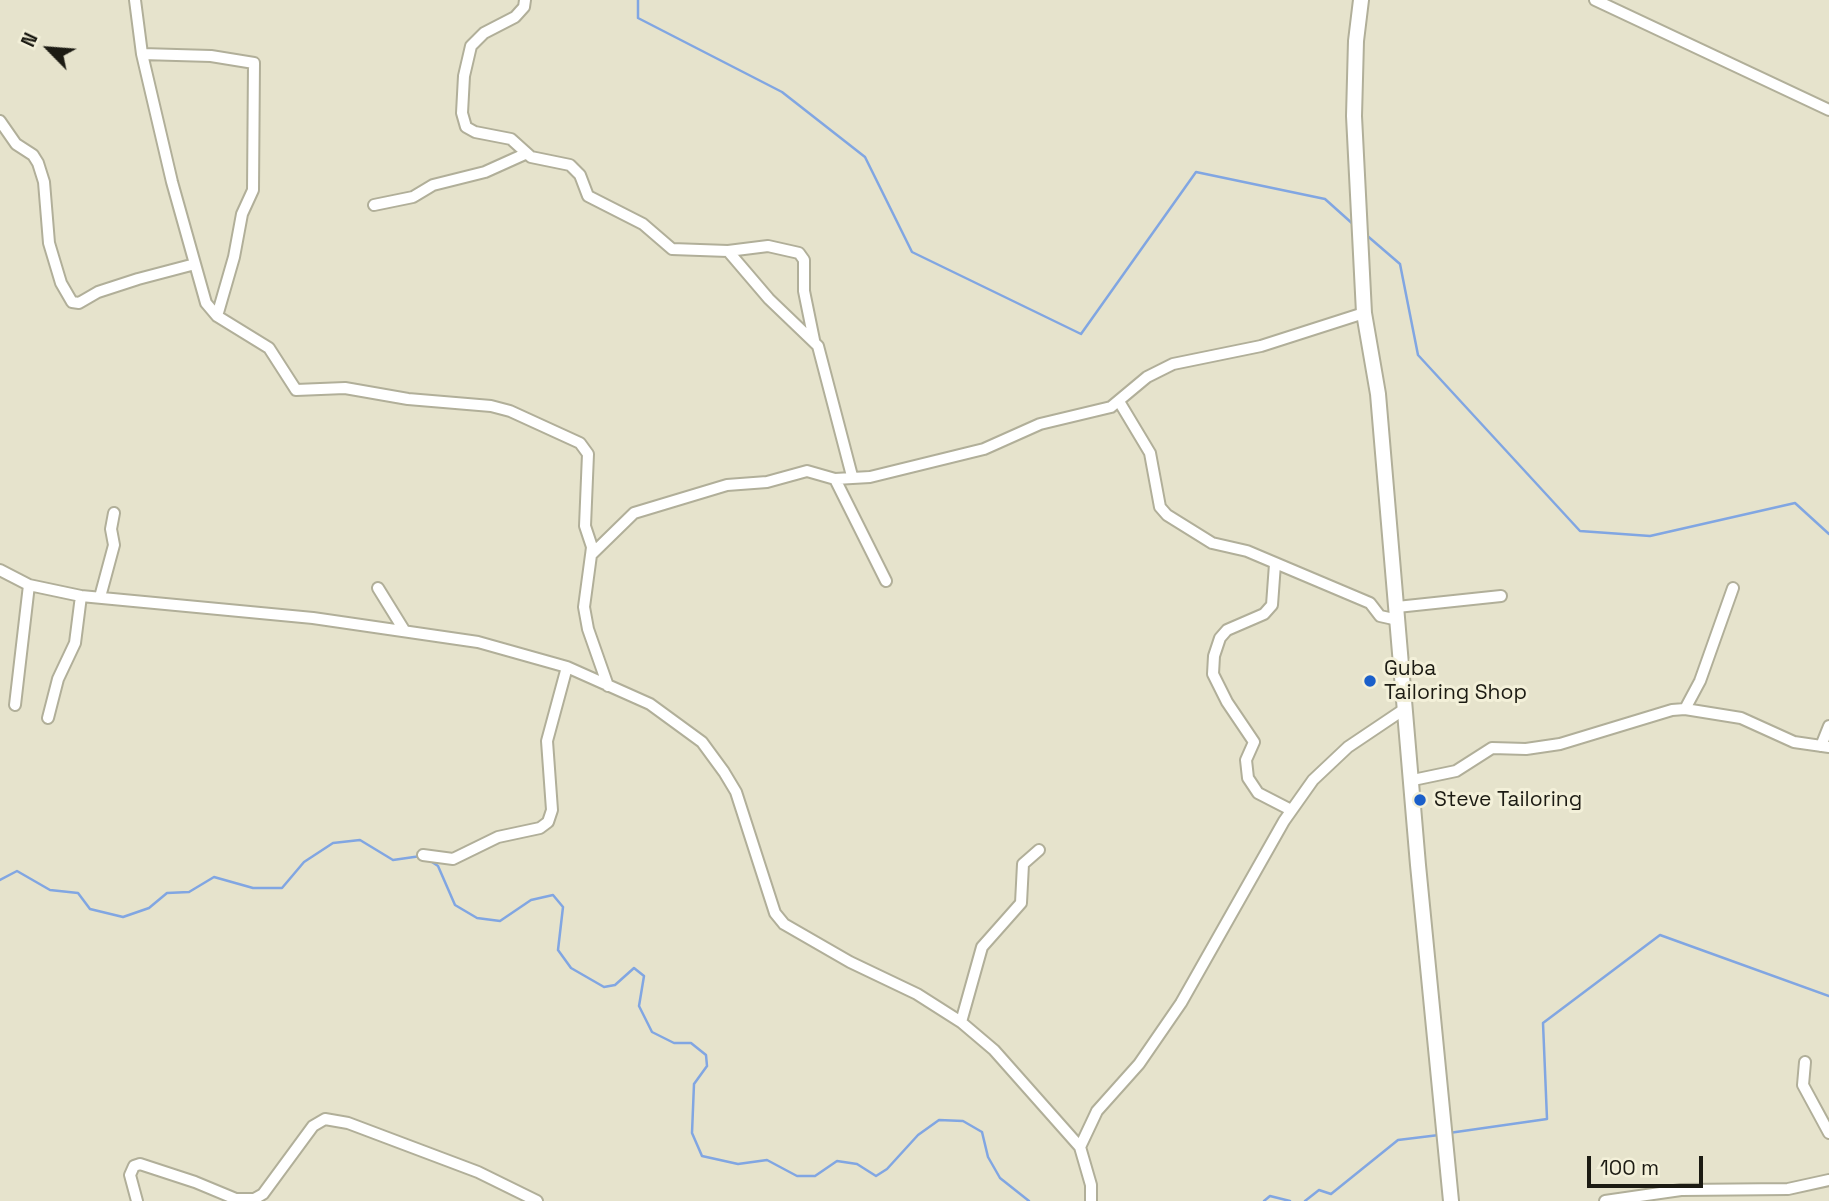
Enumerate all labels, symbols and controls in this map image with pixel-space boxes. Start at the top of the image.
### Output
north arrow [14,14,84,84]
text: N [15,29,44,51]
place label: Guba Tailoring Shop [1384,656,1527,706]
marker: Guba Tailoring Shop [1362,673,1378,689]
place label: Steve Tailoring [1434,787,1582,813]
marker: Steve Tailoring [1412,792,1428,808]
scale bar [1591,1142,1706,1186]
text: 100 m [1600,1154,1659,1181]

